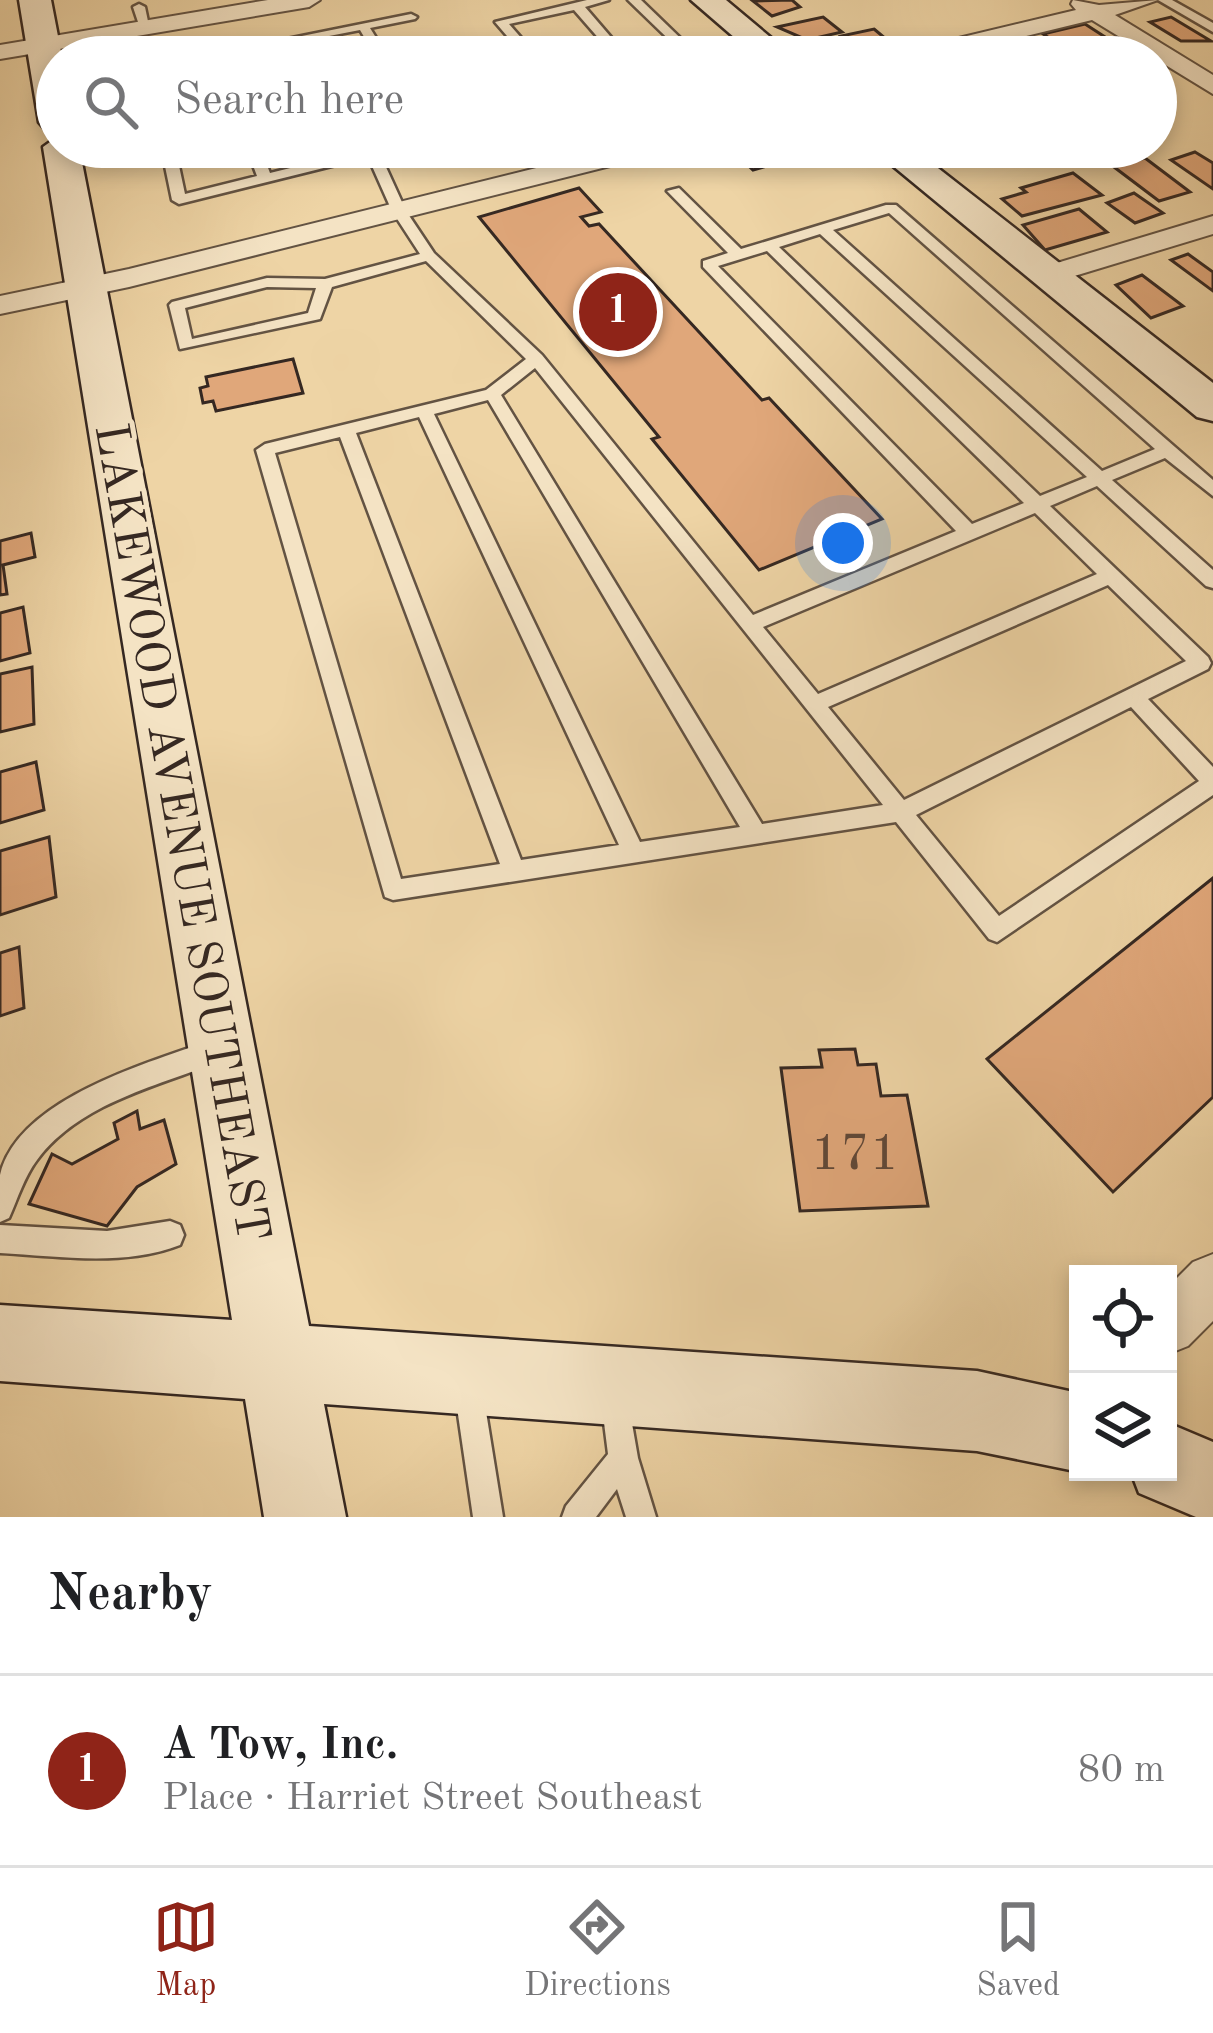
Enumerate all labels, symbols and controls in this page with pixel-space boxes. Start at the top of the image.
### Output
search box [36,36,1177,168]
icon: search [78,69,144,135]
text: Search here [174,79,404,124]
pin: 1 [579,267,657,357]
street label: LAKEWOOD AVENUE SOUTHEAST [84,420,276,1245]
your location [813,513,873,573]
house number: 171 [811,1130,899,1181]
map controls [1069,1265,1177,1481]
button: locate [1069,1265,1177,1373]
button: layers [1069,1373,1177,1481]
text: Nearby [48,1570,213,1621]
text: A Tow, Inc. [162,1724,398,1769]
text: 1 [76,1751,98,1790]
text: 80 m [1078,1751,1165,1790]
text: Place · Harriet Street Southeast [162,1779,702,1818]
tab: Map [153,1894,219,2007]
tab: Directions [524,1894,671,2007]
tab: Saved [976,1894,1060,2007]

